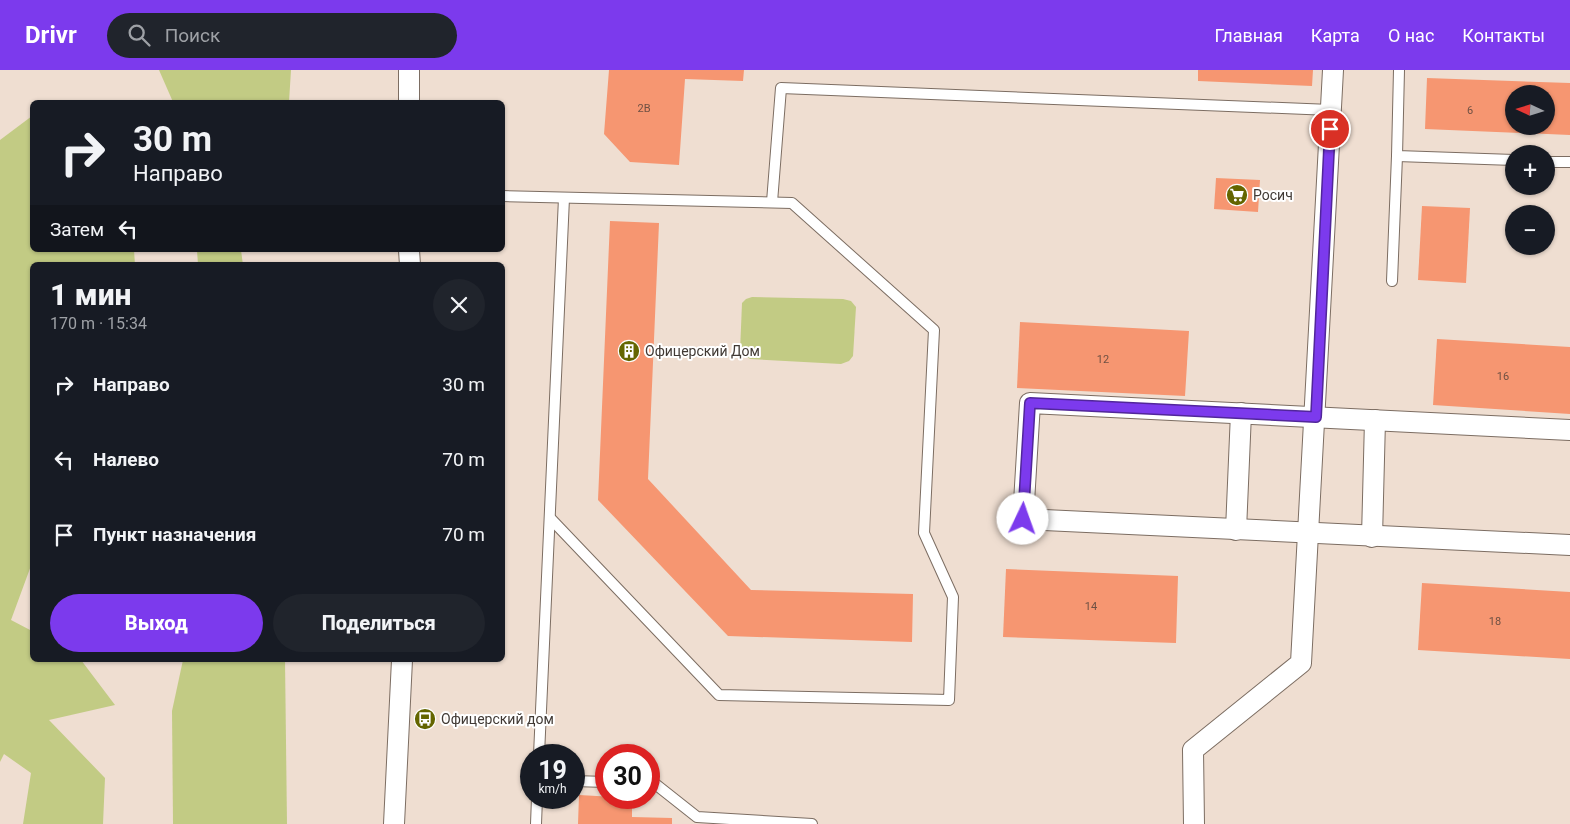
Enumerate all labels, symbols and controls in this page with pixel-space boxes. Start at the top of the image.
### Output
search box [107,13,457,58]
text: Drivr [25,21,77,49]
icon: search [125,21,153,49]
text: Поиск [165,24,220,47]
text: Главная [1214,25,1283,46]
text: Карта [1311,25,1360,46]
text: О нас [1388,25,1434,46]
text: Контакты [1462,25,1545,46]
north arrow [1505,85,1555,135]
map controls [1505,85,1555,255]
house number: 2В [637,102,651,115]
house number: 6 [1467,104,1473,117]
pin [1309,108,1351,150]
icon: arrive [1316,115,1344,143]
text: 30 m [133,119,212,160]
icon: right [50,120,115,185]
button: + [1505,145,1555,195]
text: Направо [133,161,223,186]
supermarket icon: Росич [1225,183,1249,207]
place label: Росич [1253,187,1293,203]
button: − [1505,205,1555,255]
icon: left [114,215,142,243]
text: Затем [50,218,104,241]
text: 1 мин [50,277,131,312]
button: close [433,279,485,331]
text: 170 m · 15:34 [50,314,147,333]
building icon: Офицерский Дом [617,339,641,363]
place label: Офицерский Дом [645,343,760,359]
house number: 12 [1097,353,1109,366]
house number: 16 [1497,370,1509,383]
icon: right [50,371,78,399]
text: Направо [93,373,170,396]
text: 30 m [442,373,485,396]
icon: left [50,446,78,474]
text: Налево [93,448,159,471]
text: 70 m [442,448,485,471]
position arrow [996,492,1048,544]
icon: arrive [50,521,78,549]
text: Пункт назначения [93,523,256,546]
text: 70 m [442,523,485,546]
button: Выход [50,594,263,652]
button: Поделиться [273,594,485,652]
house number: 14 [1085,600,1097,613]
house number: 18 [1489,615,1501,628]
bus stop icon: Офицерский дом [413,707,437,731]
place label: Офицерский дом [441,711,554,727]
speed limit sign: 30 [595,744,660,809]
text: 19 [538,756,567,785]
text: km/h [538,782,567,796]

